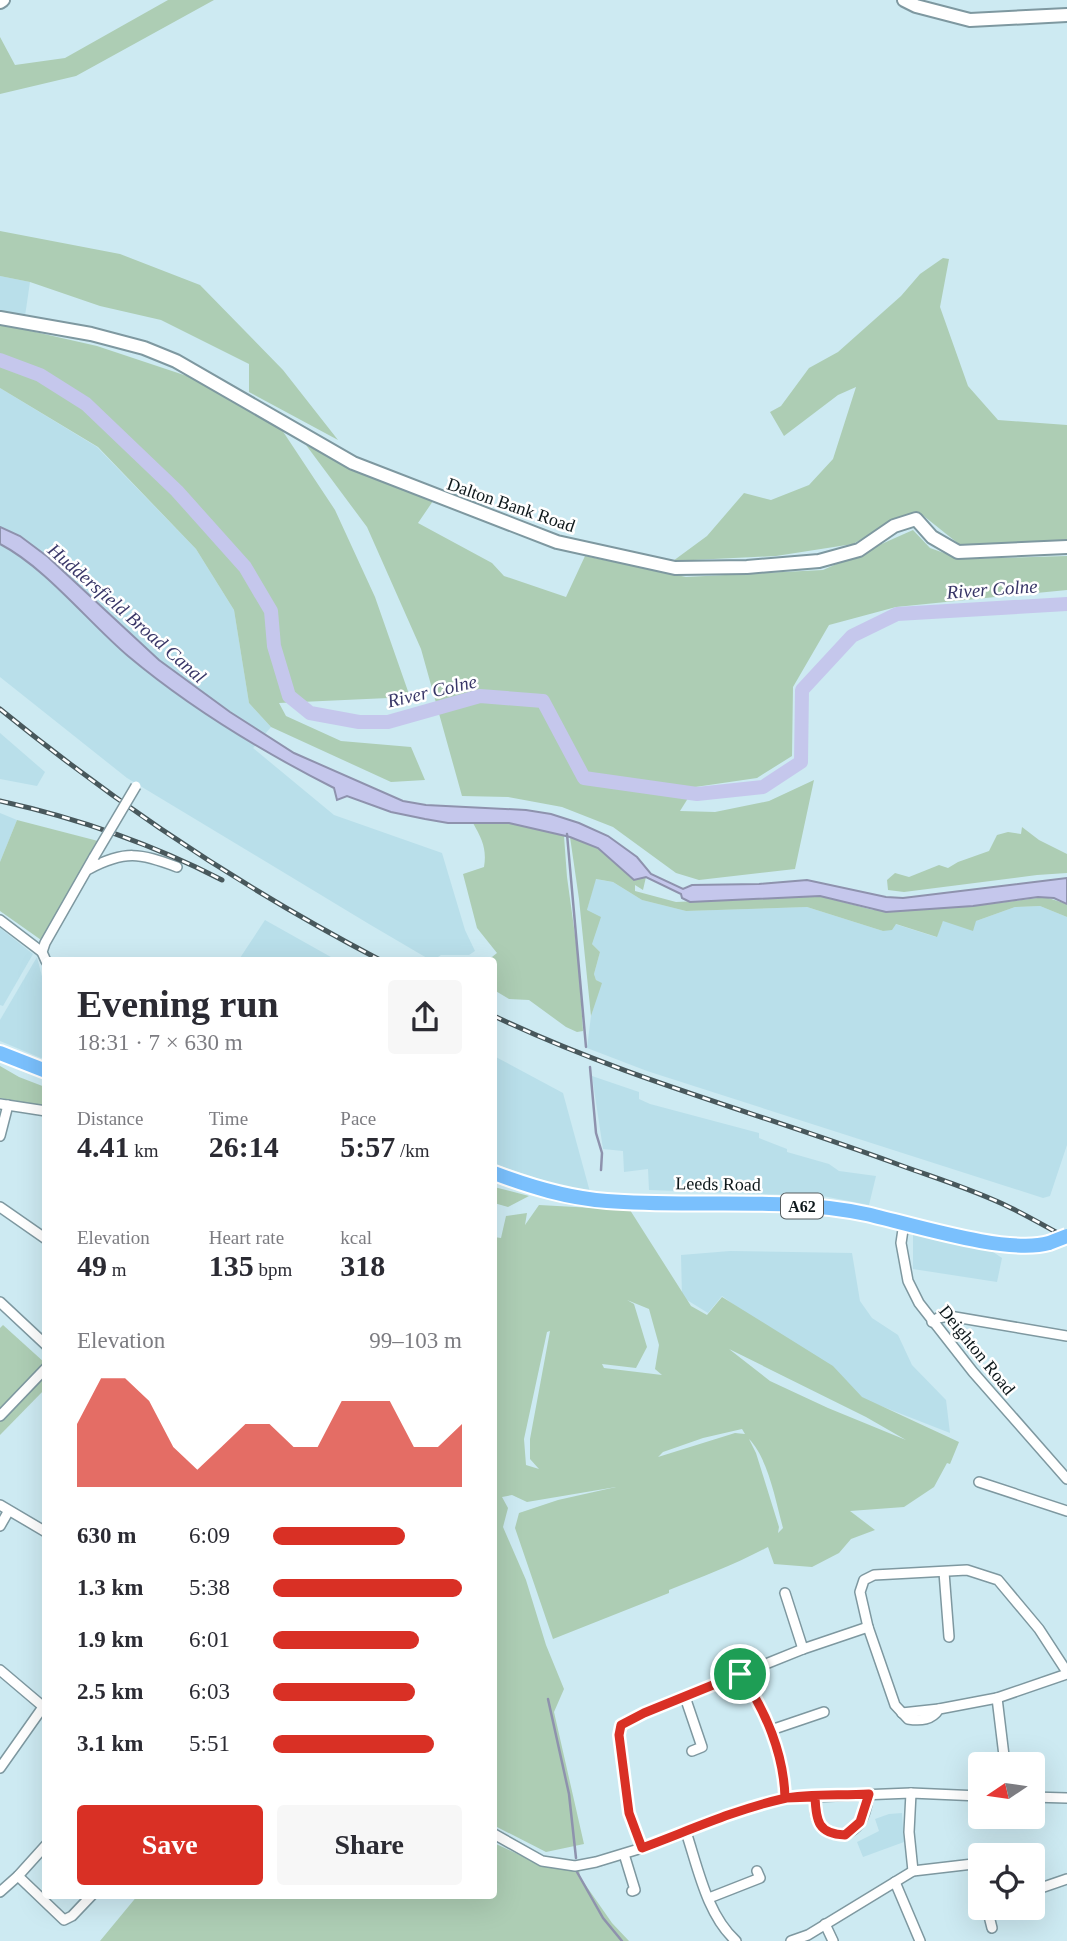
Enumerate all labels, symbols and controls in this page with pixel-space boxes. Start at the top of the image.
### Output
street label: Dalton Bank Road [444,474,578,536]
water label: Huddersfield Broad Canal [43,538,210,687]
water label: River Colne [945,575,1038,603]
water label: River Colne [384,671,479,712]
button: share [388,980,462,1054]
text: Evening run [77,983,279,1025]
text: 18:31 · 7 × 630 m [77,1030,243,1055]
text: Distance [77,1108,143,1129]
text: Time [209,1108,248,1129]
text: Pace [340,1108,376,1129]
text: 4.41 [77,1130,130,1163]
text: 26:14 [209,1130,279,1163]
text: 5:57 [340,1130,395,1163]
text: km [130,1140,159,1161]
text: /km [395,1140,430,1161]
street label: Leeds Road [675,1173,761,1195]
road number: A62 [781,1194,823,1218]
text: Elevation [77,1227,150,1248]
text: Heart rate [209,1227,284,1248]
text: kcal [340,1227,372,1248]
text: 49 [77,1249,107,1282]
text: 135 [209,1249,254,1282]
text: 318 [340,1249,385,1282]
text: m [107,1259,127,1280]
text: bpm [254,1259,292,1280]
street label: Deighton Road [935,1301,1019,1399]
text: Elevation [77,1328,165,1353]
text: 99–103 m [369,1328,462,1353]
text: 630 m [77,1523,136,1548]
text: 6:09 [189,1523,230,1548]
text: 1.3 km [77,1575,143,1600]
text: 5:38 [189,1575,230,1600]
text: 1.9 km [77,1627,143,1652]
text: 6:01 [189,1627,230,1652]
pin [710,1644,770,1704]
icon: arrive [721,1655,759,1693]
text: 2.5 km [77,1679,143,1704]
text: 6:03 [189,1679,230,1704]
text: 3.1 km [77,1731,143,1756]
text: 5:51 [189,1731,230,1756]
north arrow [968,1752,1045,1829]
map controls [968,1752,1045,1920]
button: Save [77,1805,263,1885]
button: Share [277,1805,462,1885]
button: locate [968,1843,1045,1920]

